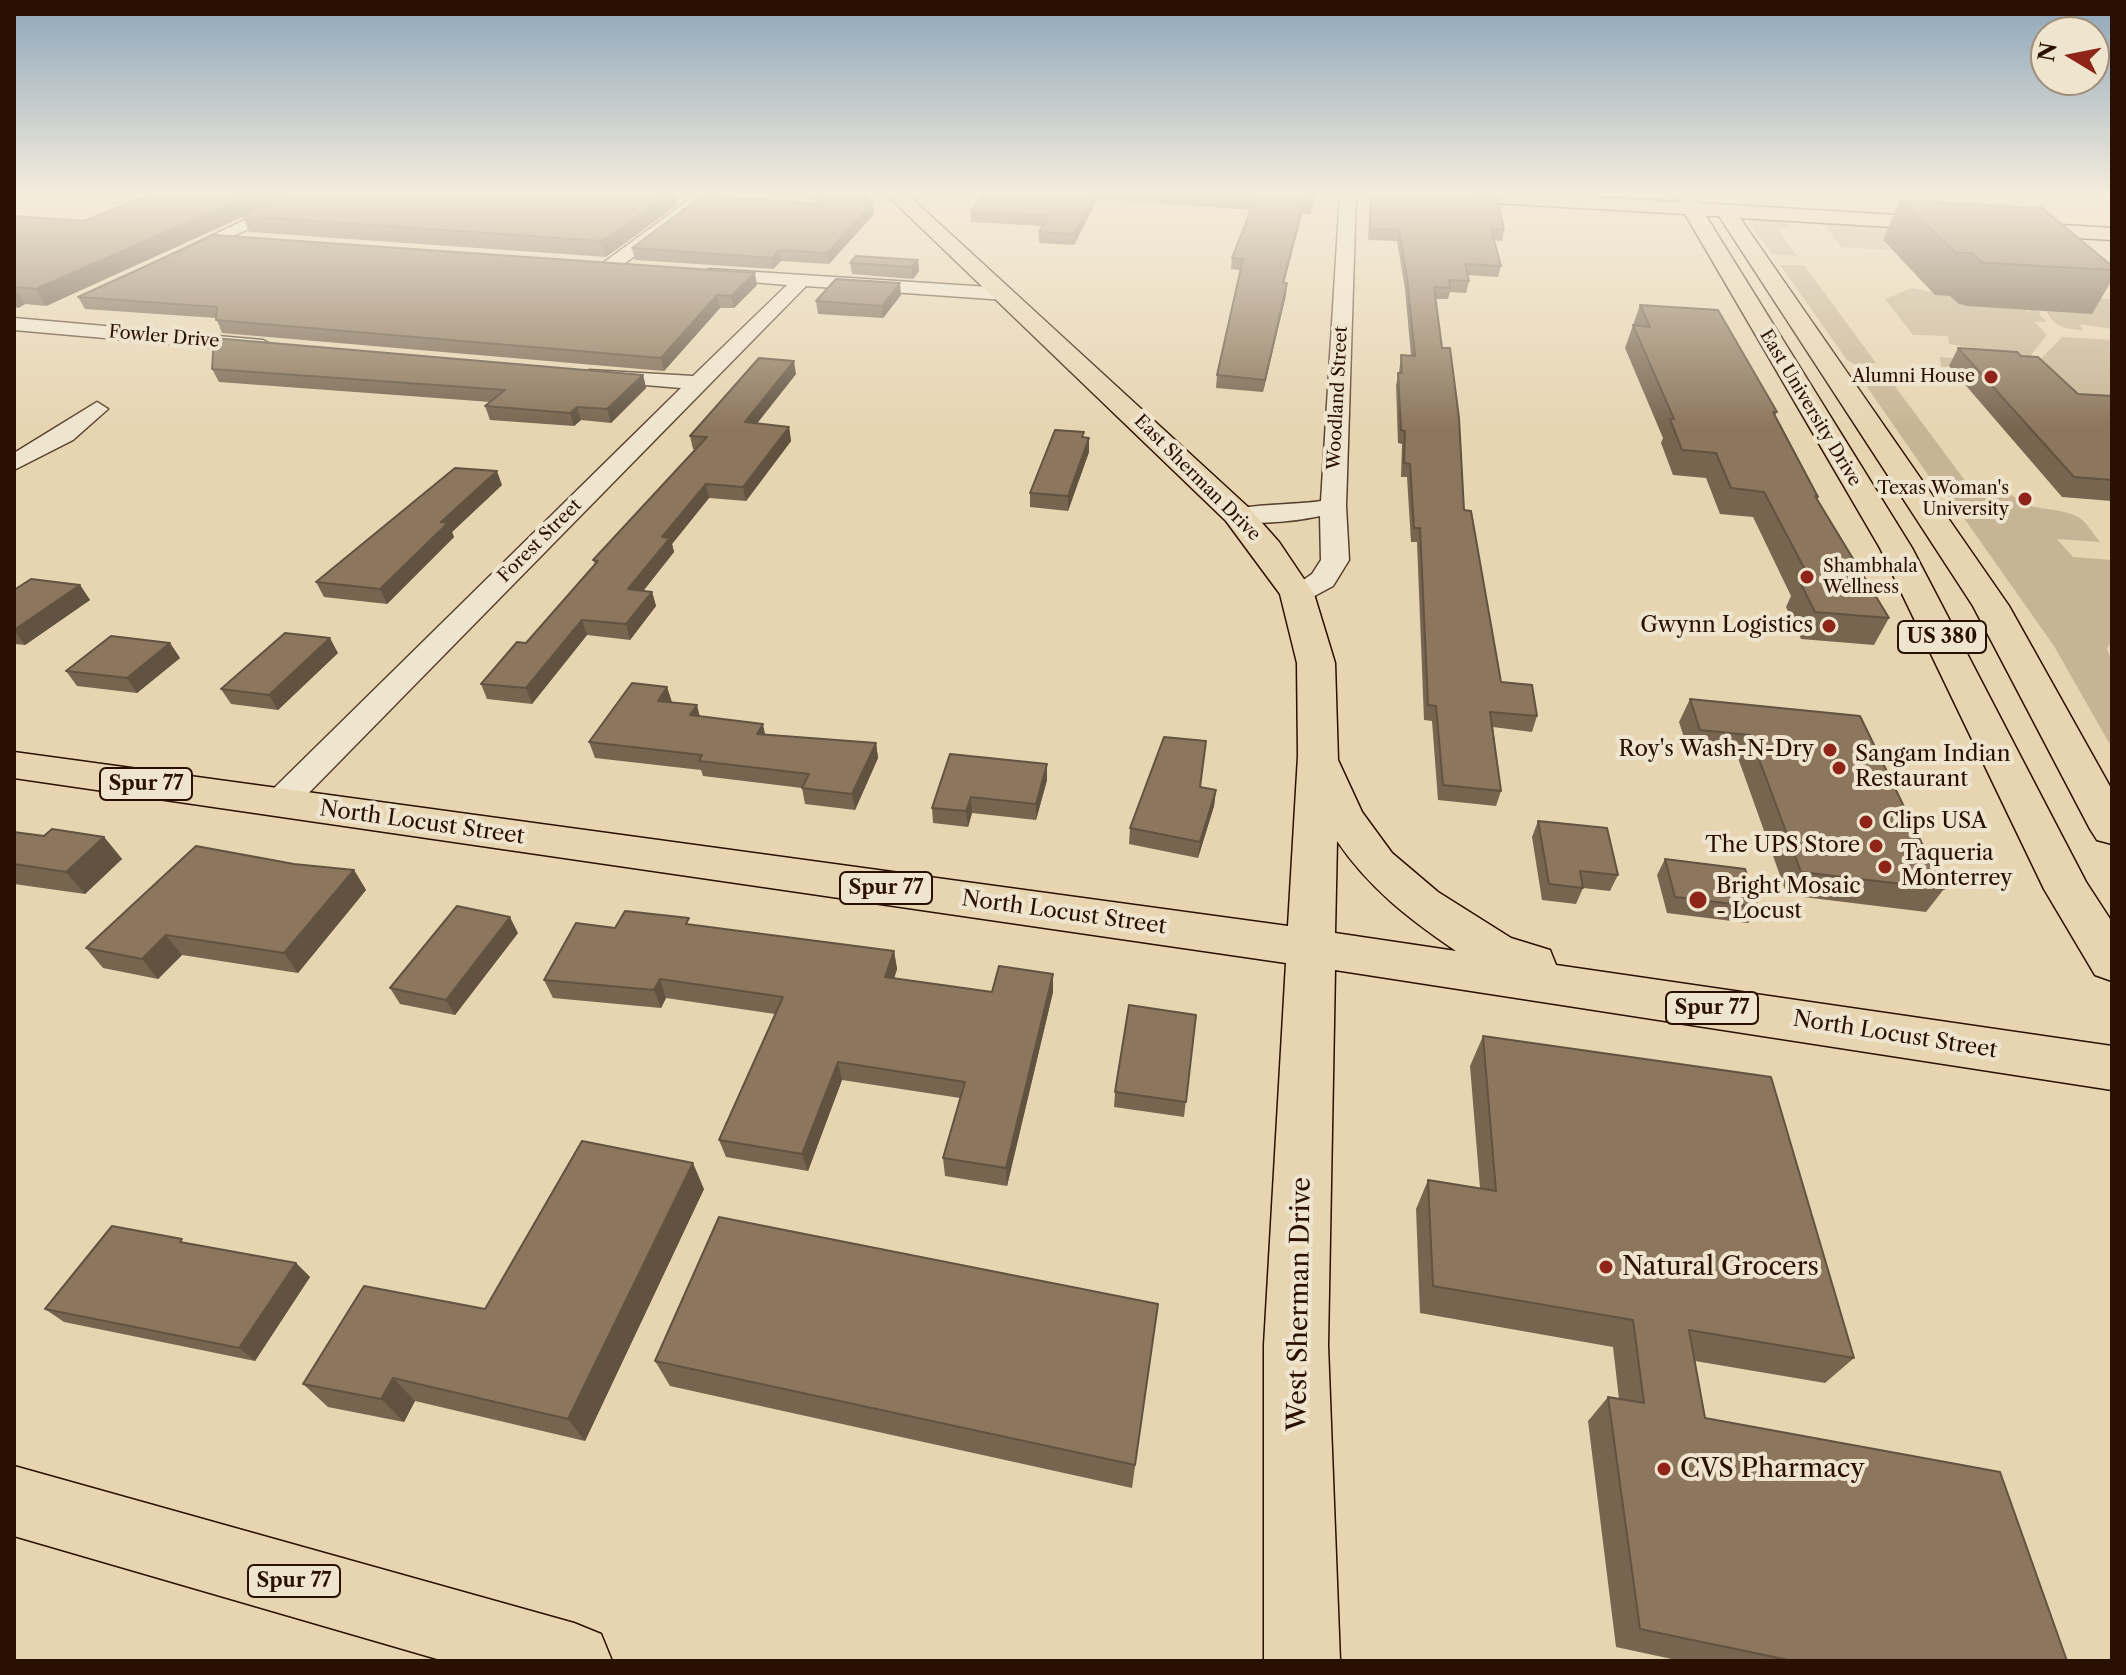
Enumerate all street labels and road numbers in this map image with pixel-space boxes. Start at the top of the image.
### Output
street label: Fowler Drive [108,321,220,353]
street label: Woodland Street [1323,325,1353,471]
street label: East University Drive [1755,326,1865,490]
street label: East Sherman Drive [1129,410,1265,546]
street label: Forest Street [494,495,586,587]
road number: US 380 [1898,621,1986,653]
road number: Spur 77 [100,768,192,800]
street label: North Locust Street [318,796,526,850]
road number: Spur 77 [840,872,932,904]
street label: North Locust Street [960,886,1168,940]
road number: Spur 77 [1666,992,1758,1024]
street label: North Locust Street [1791,1006,1999,1064]
street label: West Sherman Drive [1282,1177,1318,1431]
road number: Spur 77 [248,1565,340,1597]

